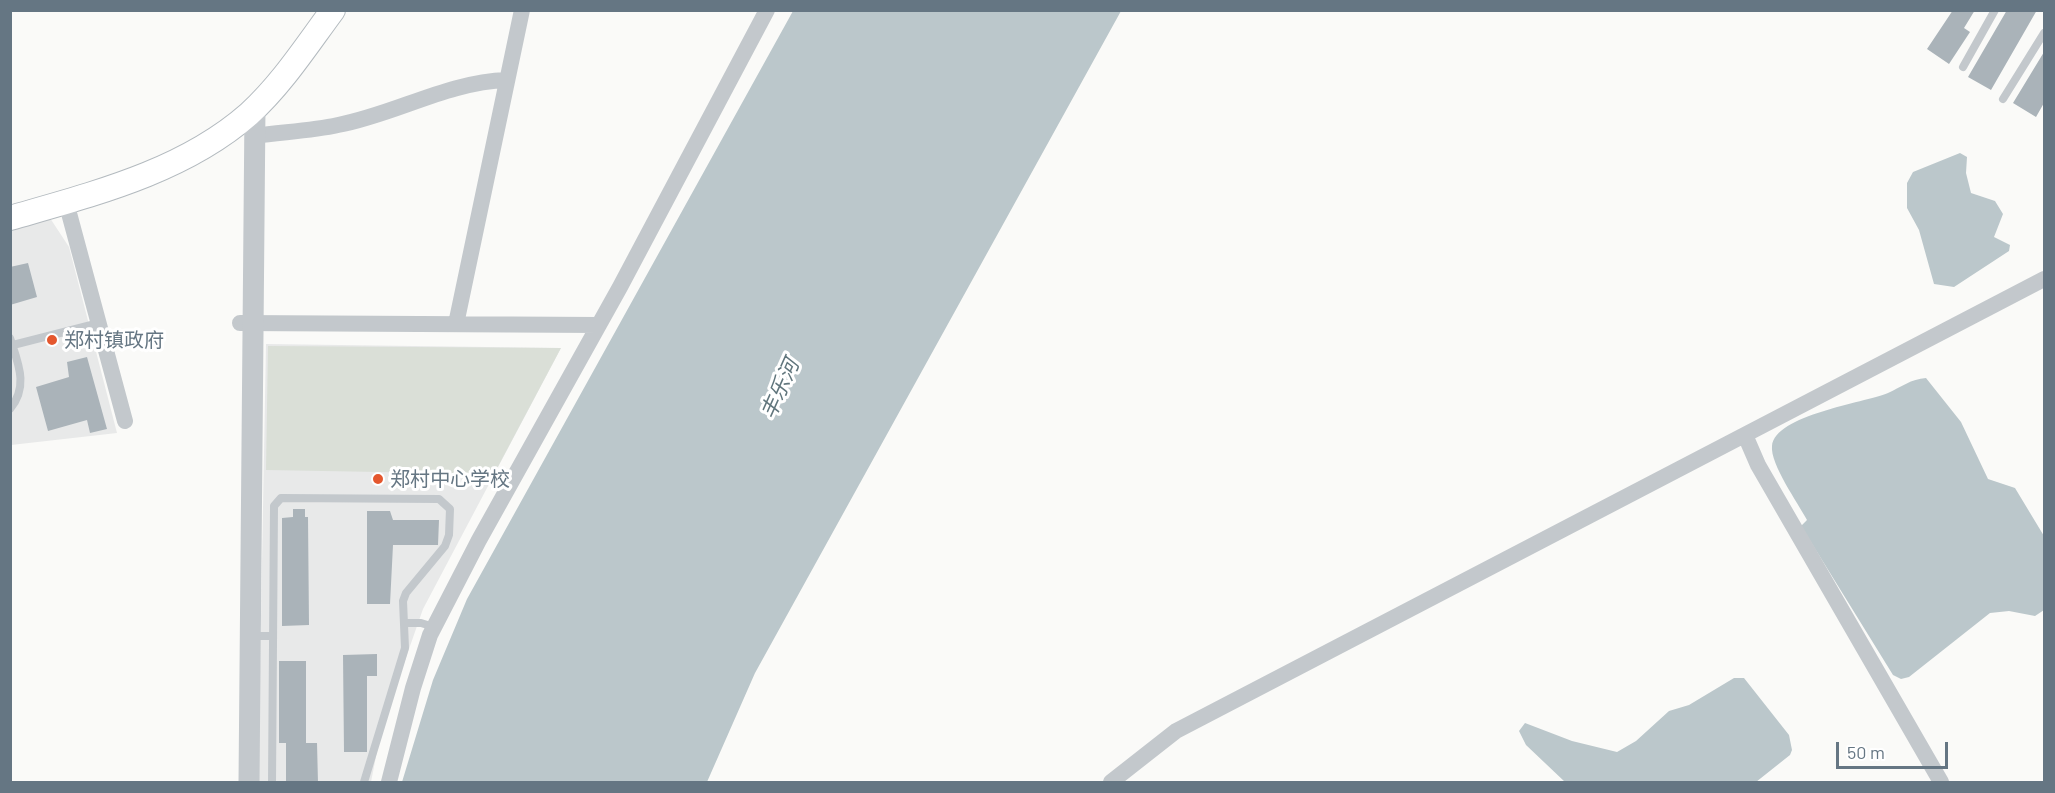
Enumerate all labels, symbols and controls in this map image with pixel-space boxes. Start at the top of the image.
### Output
place label: 郑村镇政府 [64,328,164,352]
marker: 郑村镇政府 [45,333,59,347]
water label: 丰乐河 [756,355,804,423]
place label: 郑村中心学校 [390,467,510,491]
marker: 郑村中心学校 [371,472,385,486]
scale bar [1839,730,1952,768]
text: 50 m [1847,741,1885,763]

